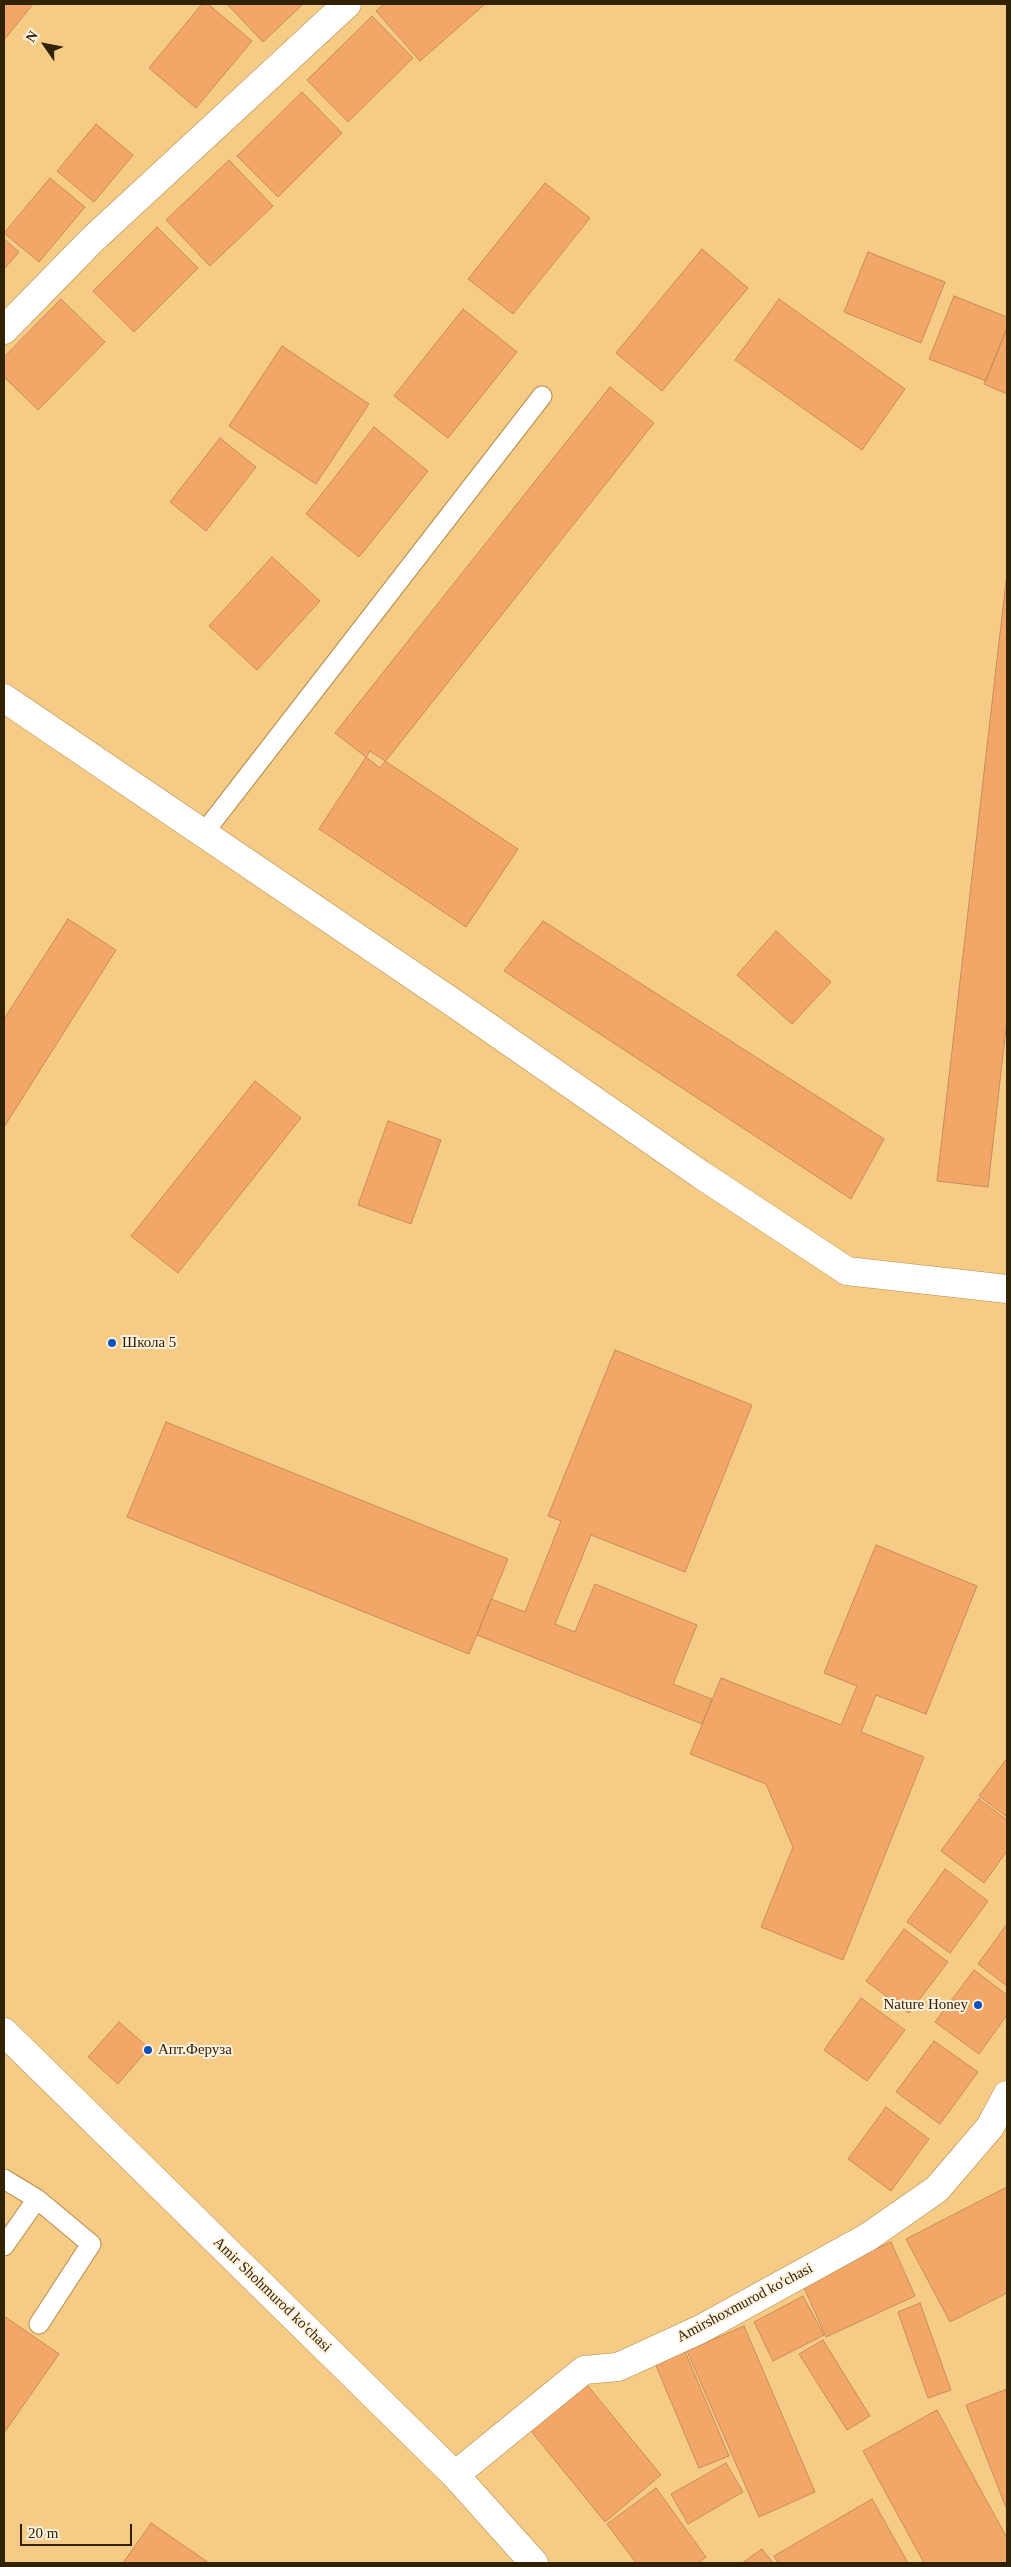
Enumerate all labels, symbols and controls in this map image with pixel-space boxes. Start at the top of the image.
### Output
north arrow [20,20,70,70]
text: N [23,28,41,45]
place label: Школа 5 [122,1334,176,1352]
marker: Школа 5 [106,1337,118,1349]
place label: Nature Honey [883,1996,968,2014]
marker: Nature Honey [972,1999,984,2011]
place label: Апт.Феруза [158,2041,232,2059]
marker: Апт.Феруза [142,2044,154,2056]
street label: Amir Shohmurod ko'chasi [209,2234,335,2356]
street label: Amirshoxmurod ko'chasi [674,2260,816,2346]
scale bar [22,2514,135,2546]
text: 20 m [28,2525,58,2541]

